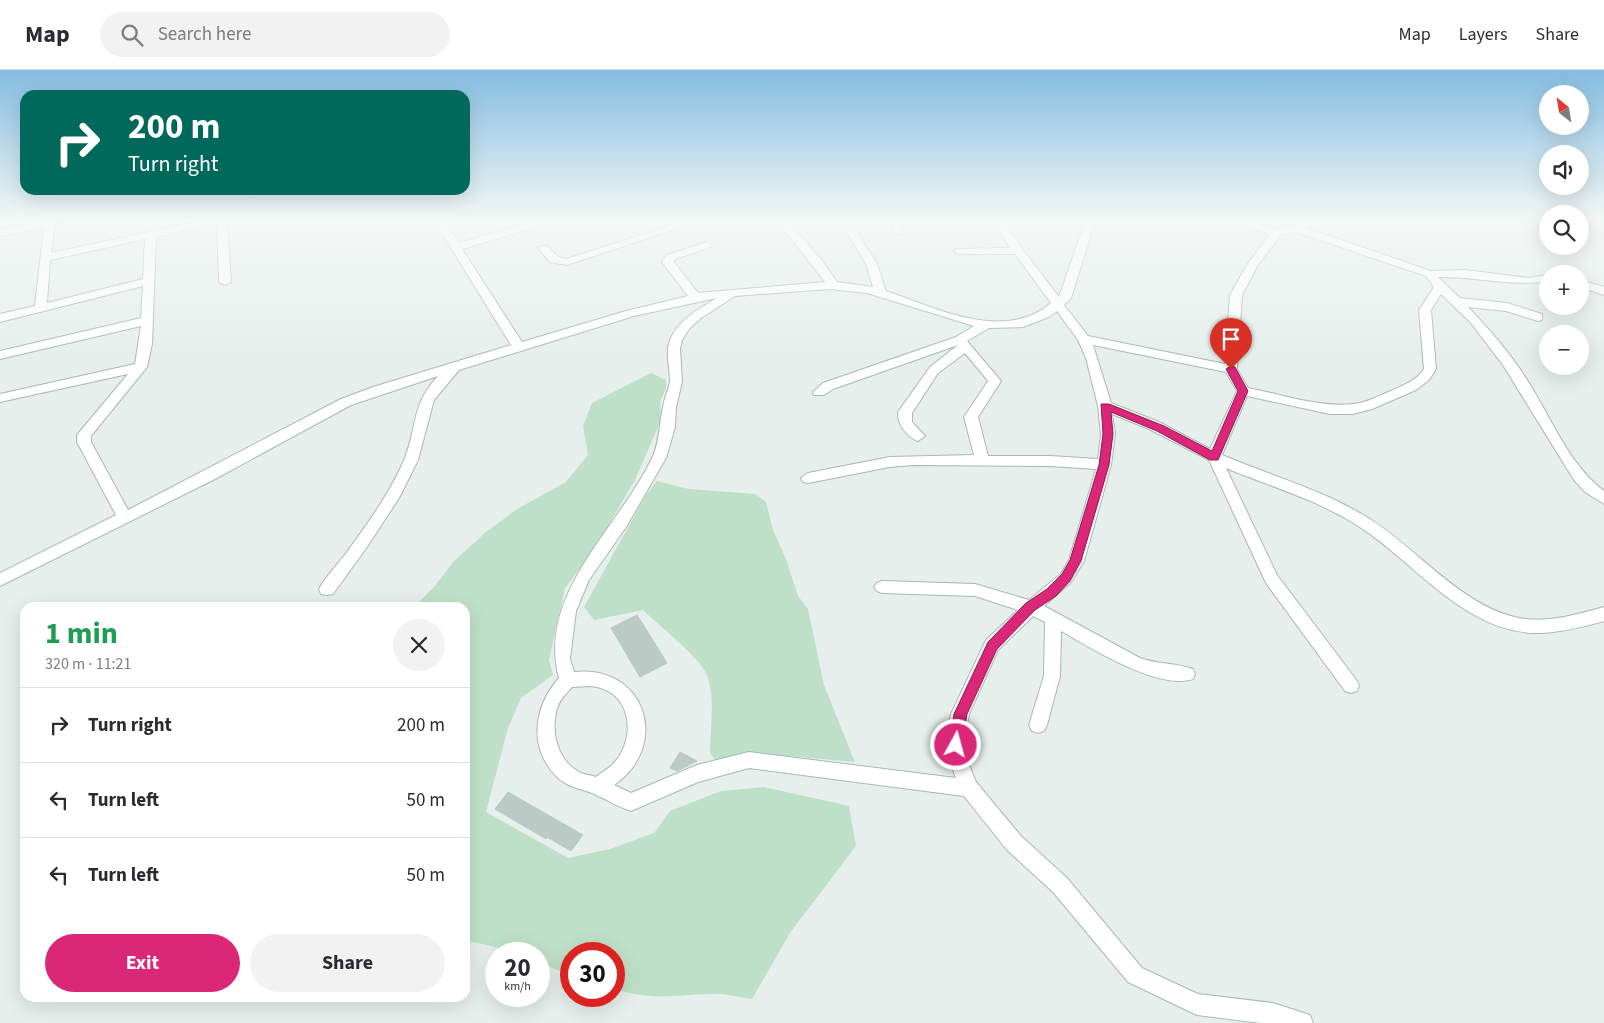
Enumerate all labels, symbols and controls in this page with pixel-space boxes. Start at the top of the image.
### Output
search box [100,12,450,57]
text: Map [25,17,70,52]
icon: search [118,21,146,49]
text: Search here [158,21,251,48]
text: Map [1399,22,1431,47]
text: Layers [1459,22,1508,47]
text: Share [1536,22,1579,47]
north arrow [1539,85,1589,135]
map controls [1539,85,1589,375]
text: 200 m [128,102,220,152]
icon: right [45,110,110,175]
button: sound [1539,145,1589,195]
text: Turn right [128,148,218,180]
button: search [1539,205,1589,255]
button: + [1539,265,1589,315]
pin [1210,318,1252,369]
icon: arrive [1217,325,1245,353]
button: − [1539,325,1589,375]
text: 1 min [45,612,118,655]
button: close [393,619,445,671]
text: 320 m · 11:21 [45,653,132,675]
icon: right [45,711,73,739]
text: Turn right [88,712,172,739]
text: 200 m [397,712,445,739]
position arrow [929,718,981,770]
icon: left [45,786,73,814]
text: Turn left [88,787,159,814]
text: 50 m [407,787,445,814]
icon: left [45,861,73,889]
text: Turn left [88,862,159,889]
text: 50 m [407,862,445,889]
button: Exit [45,934,240,992]
button: Share [250,934,445,992]
speed limit sign: 30 [560,942,625,1007]
text: 20 [504,950,531,986]
text: km/h [504,978,531,995]

